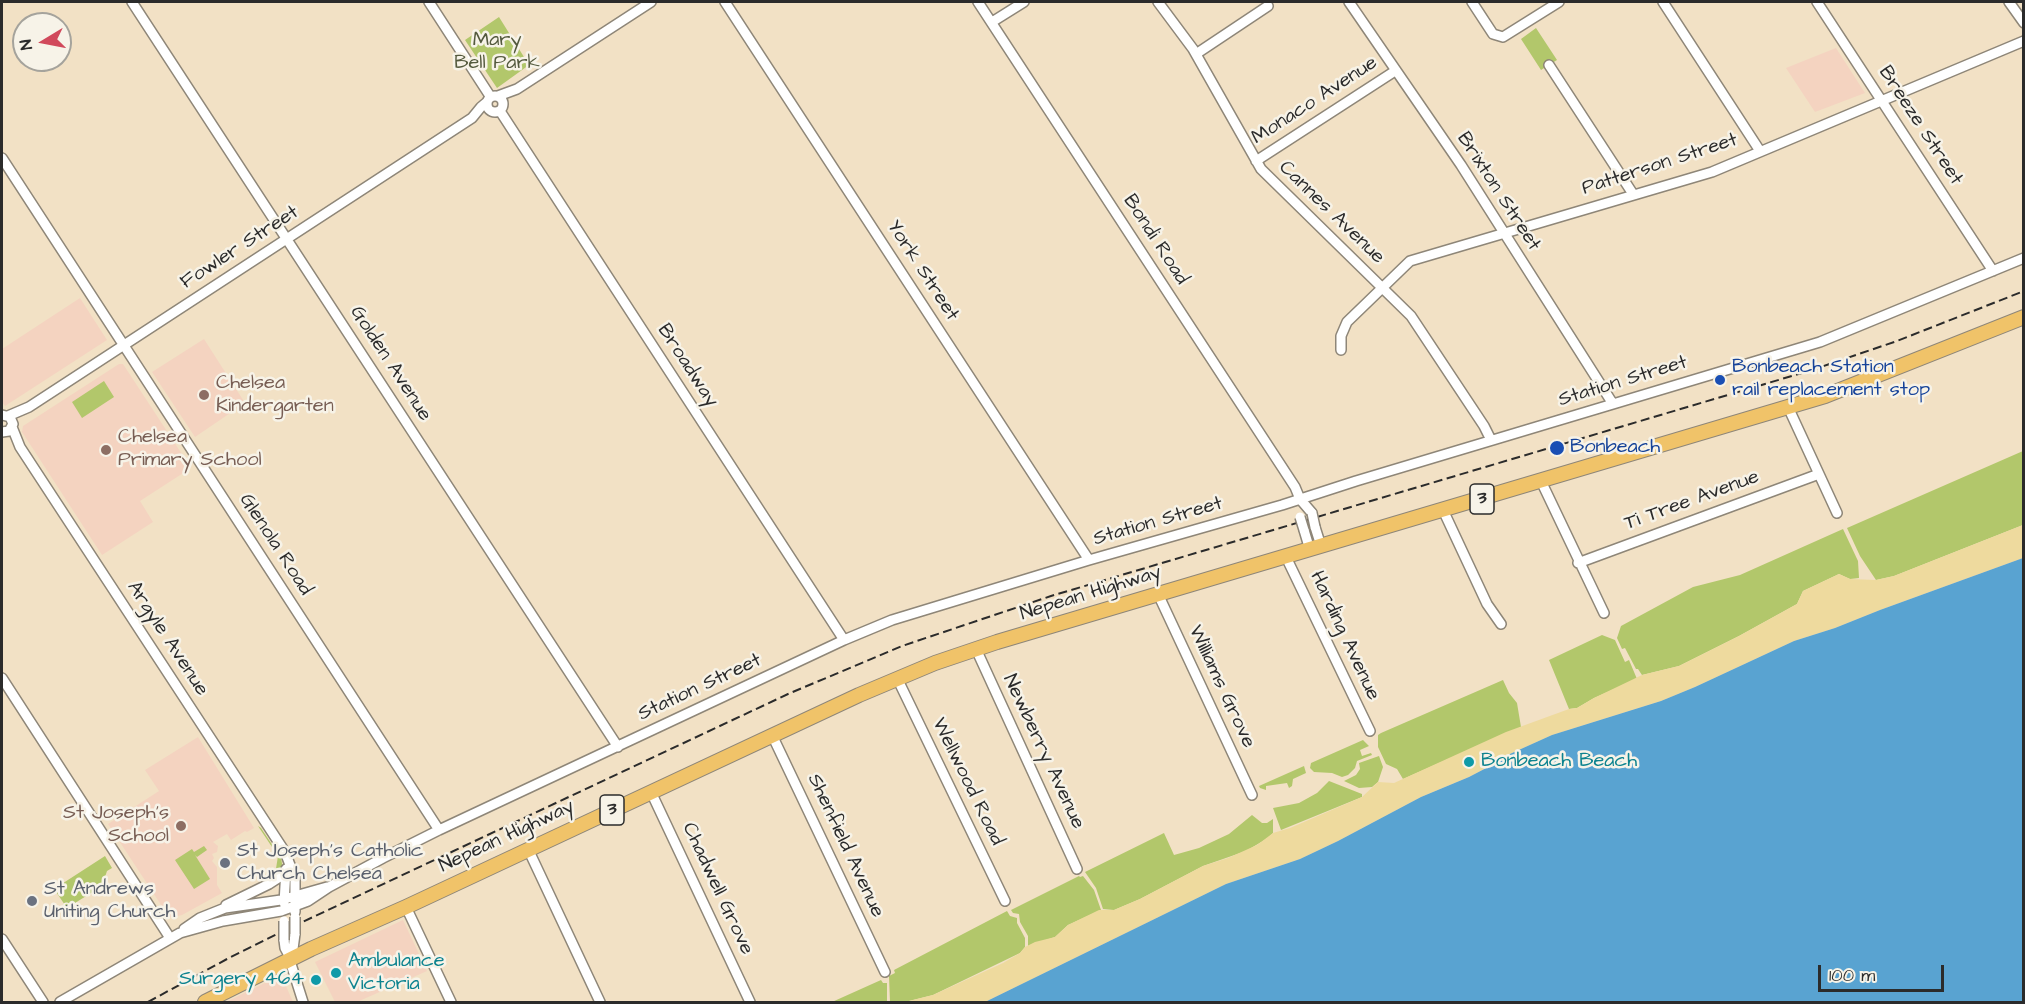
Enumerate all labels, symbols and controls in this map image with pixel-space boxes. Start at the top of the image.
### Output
north arrow [12,12,72,72]
park label: Mary Bell Park [454,29,540,76]
text: N [15,38,38,52]
street label: Monaco Avenue [1248,51,1382,151]
street label: Breeze Street [1873,62,1967,190]
street label: Brixton Street [1451,128,1545,256]
street label: Patterson Street [1579,129,1741,201]
street label: Cannes Avenue [1273,156,1389,270]
street label: Bondi Road [1117,190,1193,290]
street label: Fowler Street [176,201,304,295]
street label: York Street [881,216,963,326]
street label: Golden Avenue [344,302,436,426]
street label: Broadway [651,320,723,412]
street label: Station Street [1556,351,1690,413]
place label: Bonbeach Station rail replacement stop [1732,356,1930,403]
place label: Chelsea Kindergarten [216,372,334,419]
marker: Bonbeach Station rail replacement stop [1713,373,1727,387]
marker: Chelsea Kindergarten [197,388,211,402]
place label: Chelsea Primary School [118,426,262,473]
place label: Bonbeach [1570,436,1660,460]
marker: Bonbeach [1548,439,1566,457]
marker: Chelsea Primary School [99,443,113,457]
street label: Ti Tree Avenue [1621,466,1763,536]
road number: 3 [1470,484,1494,514]
street label: Glenola Road [233,490,317,600]
street label: Station Street [1091,492,1225,552]
street label: Nepean Highway [1018,561,1164,627]
street label: Harding Avenue [1304,568,1384,704]
street label: Argyle Avenue [121,577,213,701]
street label: Williams Grove [1182,622,1260,752]
street label: Station Street [635,649,765,727]
street label: Newberry Avenue [997,671,1089,833]
street label: Wellwood Road [926,714,1008,850]
place label: Bonbeach Beach [1481,750,1637,774]
marker: Bonbeach Beach [1462,755,1476,769]
street label: Shenfield Avenue [801,770,889,922]
street label: Nepean Highway [436,795,578,879]
road number: 3 [600,795,624,825]
place label: St Joseph’s School [63,802,169,849]
marker: St Joseph’s School [174,819,188,833]
street label: Chadwell Grove [676,819,758,959]
place label: St Joseph’s Catholic Church Chelsea [237,840,423,887]
marker: St Joseph’s Catholic Church Chelsea [218,856,232,870]
place label: St Andrews Uniting Church [44,878,176,925]
marker: St Andrews Uniting Church [25,894,39,908]
place label: Ambulance Victoria [348,950,445,997]
scale bar [1821,953,1947,991]
text: 100 m [1829,963,1875,988]
marker: Ambulance Victoria [329,966,343,980]
place label: Surgery 464 [179,968,304,992]
marker: Surgery 464 [309,973,323,987]

